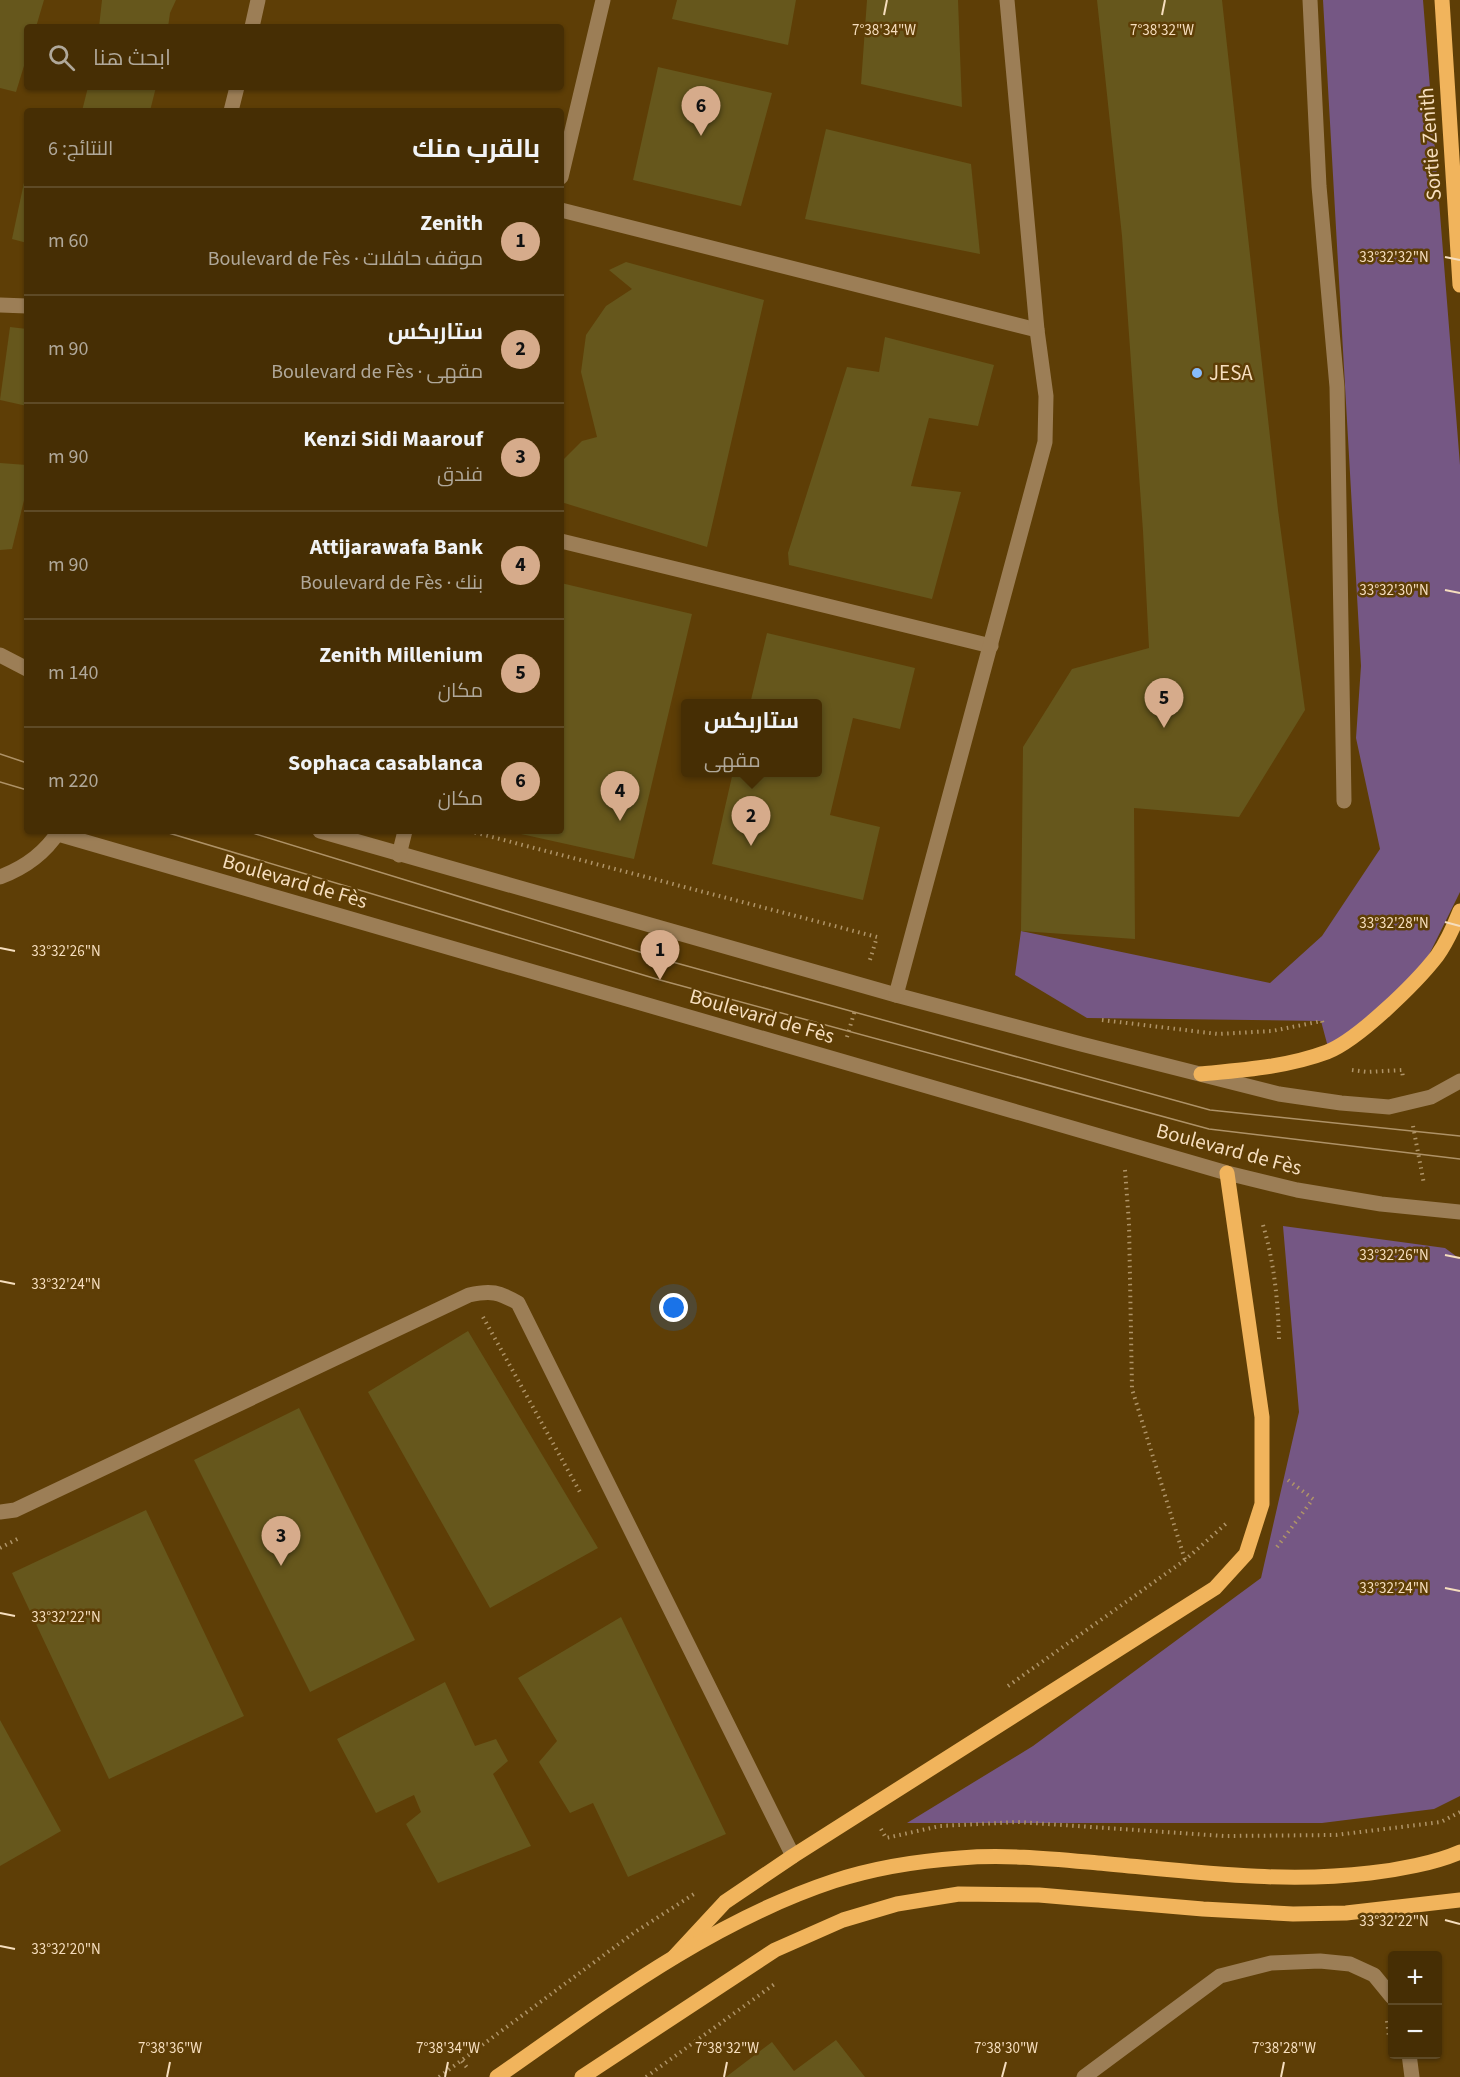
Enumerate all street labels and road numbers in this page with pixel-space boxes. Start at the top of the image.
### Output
street label: Sortie Zenith [1411,86,1449,202]
street label: Boulevard de Fès [219,846,371,916]
street label: Boulevard de Fès [686,981,838,1051]
street label: Boulevard de Fès [1153,1115,1305,1183]

